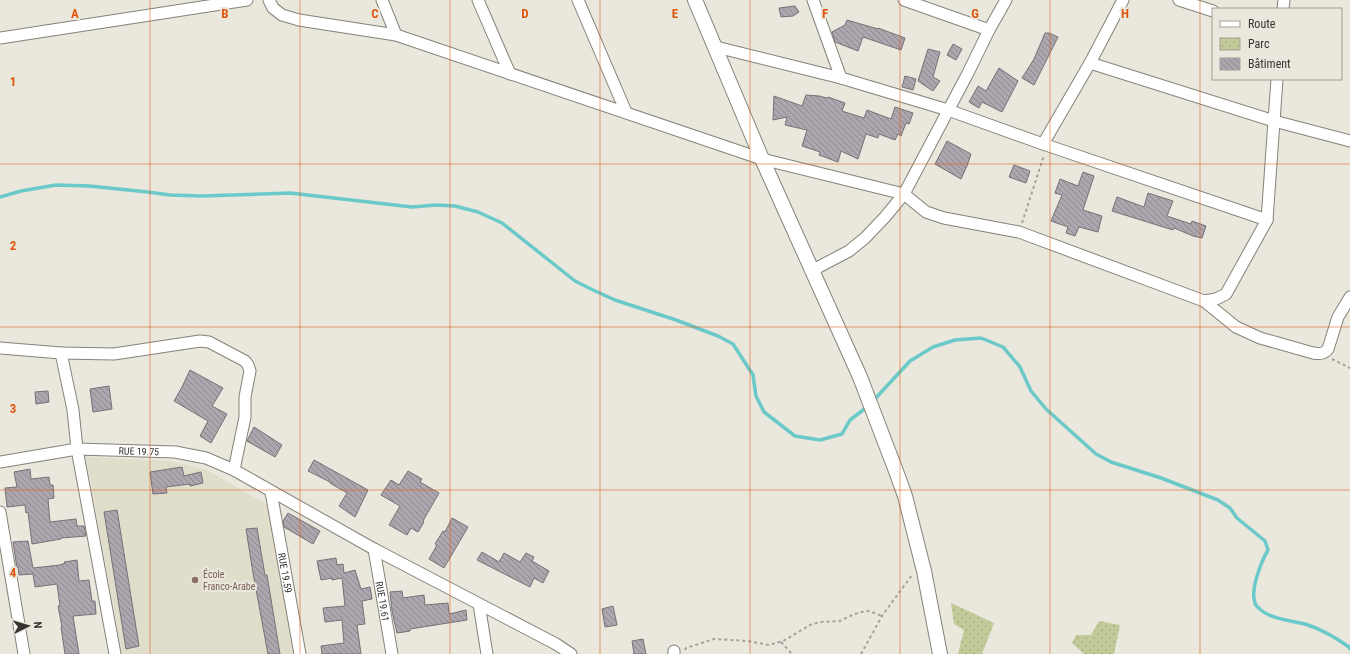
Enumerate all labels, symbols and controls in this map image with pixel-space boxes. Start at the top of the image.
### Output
text: A [71,6,79,21]
text: B [221,6,229,21]
text: C [371,6,379,21]
text: D [521,6,529,21]
text: E [672,6,679,21]
text: F [822,6,828,21]
text: G [971,6,979,21]
text: H [1121,6,1129,21]
legend [1212,8,1342,80]
text: Route [1248,17,1276,31]
text: Parc [1248,37,1270,51]
text: Bâtiment [1248,57,1291,71]
text: 1 [10,74,16,89]
text: 2 [10,238,17,253]
text: 3 [10,401,16,416]
street label: RUE 19.75 [118,445,159,458]
street label: RUE 19.59 [276,552,294,594]
text: 4 [10,565,17,580]
place label: École Franco-Arabe [203,568,256,592]
marker: École Franco-Arabe [190,575,200,585]
street label: RUE 19.61 [374,580,391,622]
north arrow [8,606,48,646]
text: N [31,621,44,629]

